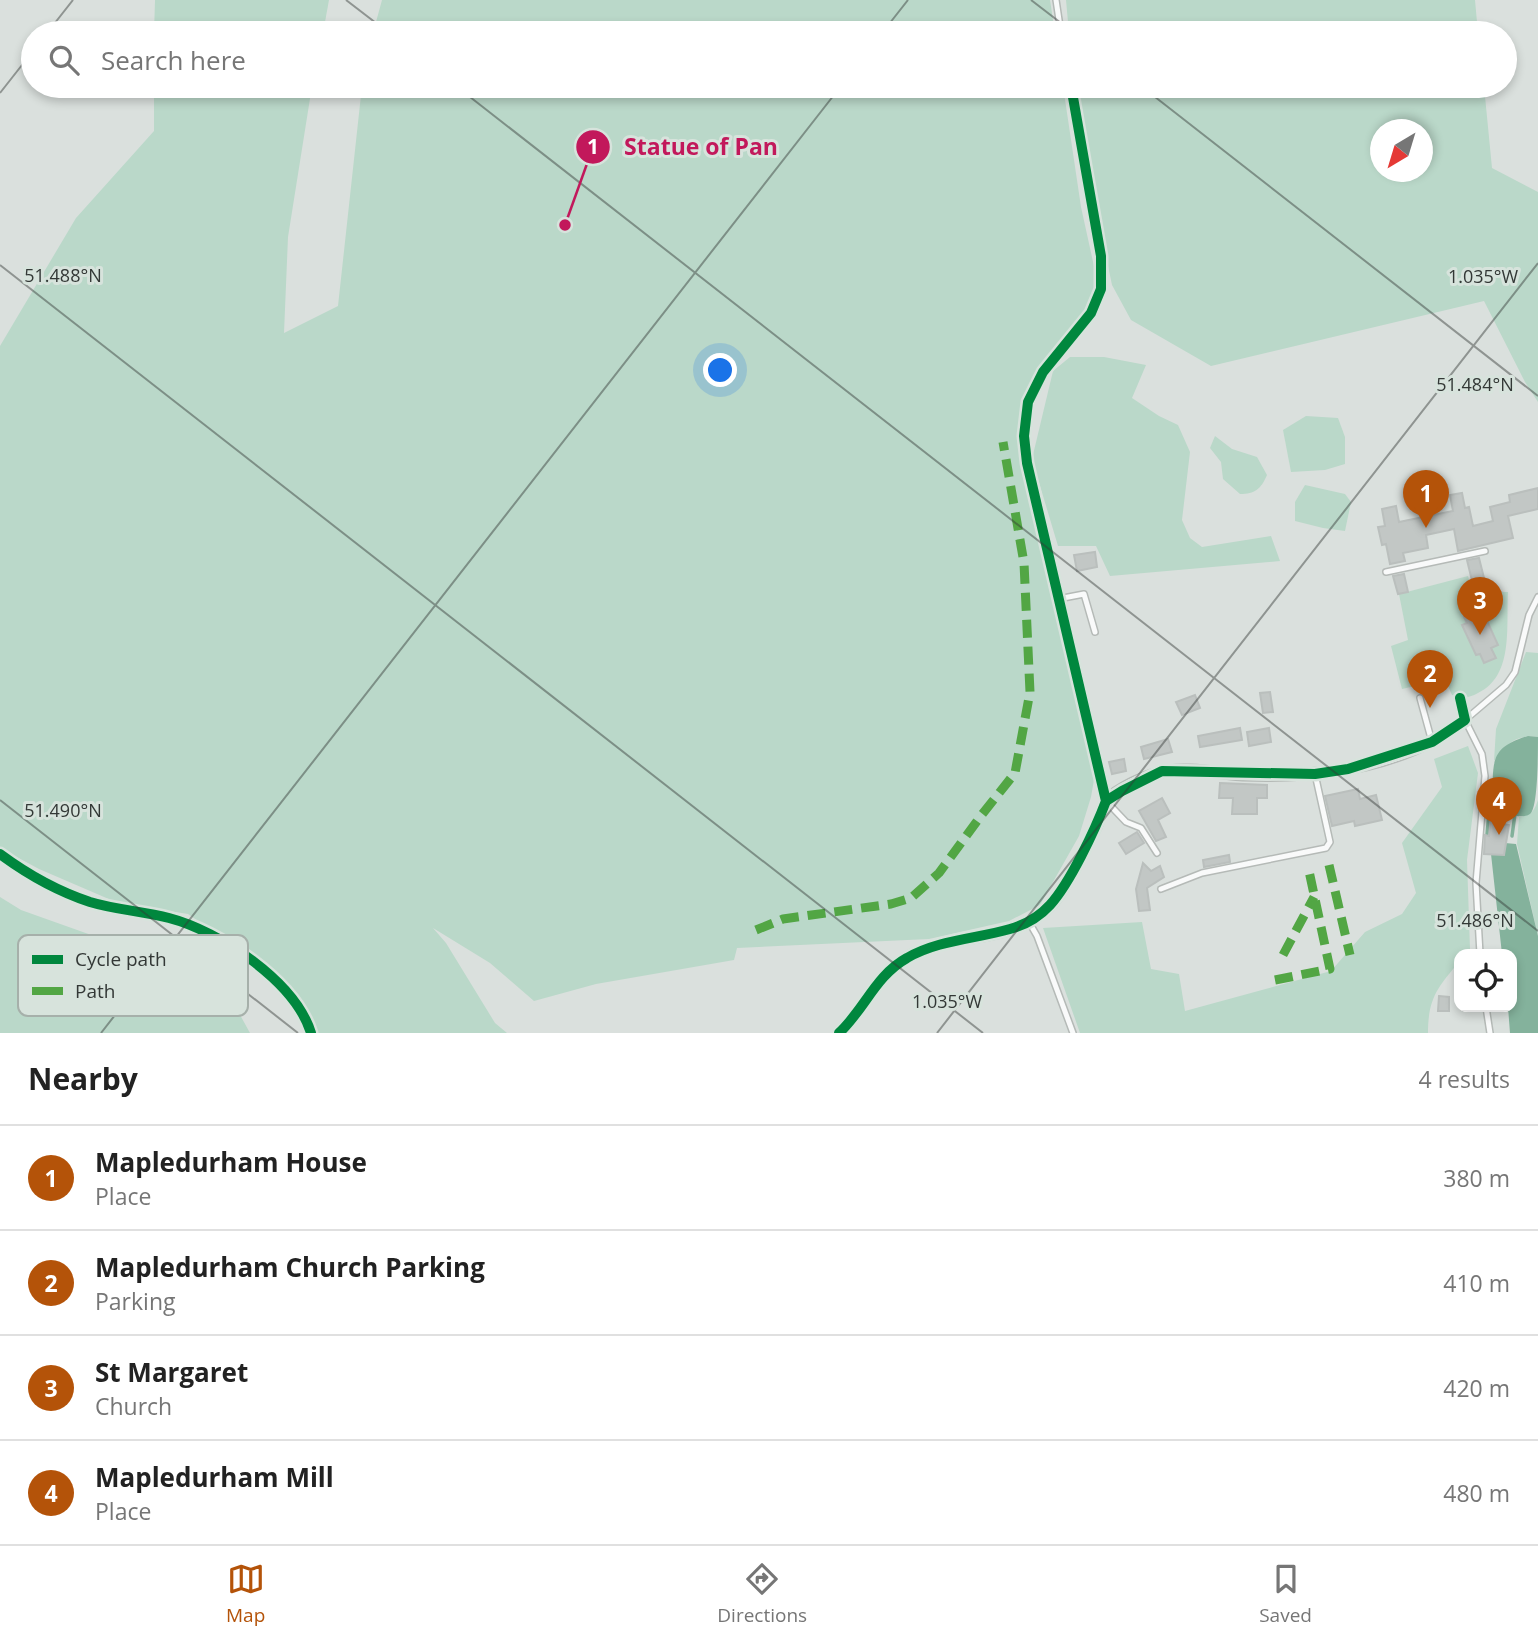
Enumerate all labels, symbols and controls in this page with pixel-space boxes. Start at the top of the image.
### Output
search box [21,21,1517,98]
icon: search [45,41,83,79]
text: Search here [101,42,246,78]
north arrow [1370,119,1433,182]
callout: Statue of Pan [575,125,792,169]
text: Statue of Pan [624,130,778,162]
text: 1 [587,132,599,160]
text: 51.488°N [24,263,102,287]
text: 1.035°W [1448,264,1518,288]
your location [703,353,737,387]
text: 51.484°N [1436,372,1514,396]
pin: 1 [1403,470,1449,528]
pin: 3 [1457,577,1503,635]
pin: 2 [1407,650,1453,708]
pin: 4 [1476,777,1522,835]
text: 51.490°N [24,798,102,822]
text: 51.486°N [1436,908,1514,932]
legend [18,935,248,1016]
text: Cycle path [75,946,167,972]
map controls [1454,949,1517,1012]
button: locate [1454,949,1517,1012]
text: Path [75,978,115,1004]
text: 1.035°W [912,989,982,1013]
text: Nearby [28,1058,138,1099]
text: 4 results [1419,1063,1510,1095]
text: Mapledurham House [95,1144,367,1180]
text: 1 [44,1162,58,1194]
text: 380 m [1443,1162,1510,1194]
text: Place [95,1180,151,1212]
text: Mapledurham Church Parking [95,1249,485,1285]
text: 2 [44,1267,58,1299]
text: 410 m [1443,1267,1510,1299]
text: Parking [95,1285,176,1317]
text: St Margaret [95,1354,248,1390]
text: 3 [44,1372,58,1404]
text: 420 m [1443,1372,1510,1404]
text: Church [95,1390,172,1422]
text: Mapledurham Mill [95,1459,334,1495]
text: 4 [44,1477,58,1509]
text: 480 m [1443,1477,1510,1509]
text: Place [95,1495,151,1527]
tab: Map [226,1560,265,1628]
tab: Directions [717,1560,807,1628]
tab: Saved [1259,1560,1312,1628]

